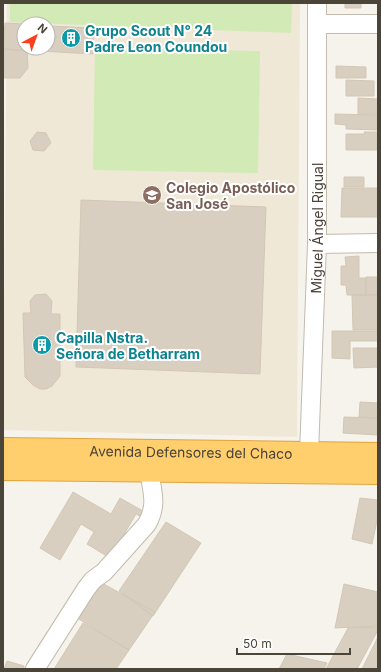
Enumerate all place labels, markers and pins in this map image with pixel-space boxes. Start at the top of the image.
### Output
place label: Grupo Scout N° 24 Padre Leon Coundou [85,22,227,55]
building icon: Grupo Scout N° 24 Padre Leon Coundou [60,27,82,49]
place label: Colegio Apostólico San José [166,179,296,212]
school or university icon: Colegio Apostólico San José [141,184,163,206]
place label: Capilla Nstra. Señora de Betharram [56,329,200,362]
building icon: Capilla Nstra. Señora de Betharram [31,334,53,356]

